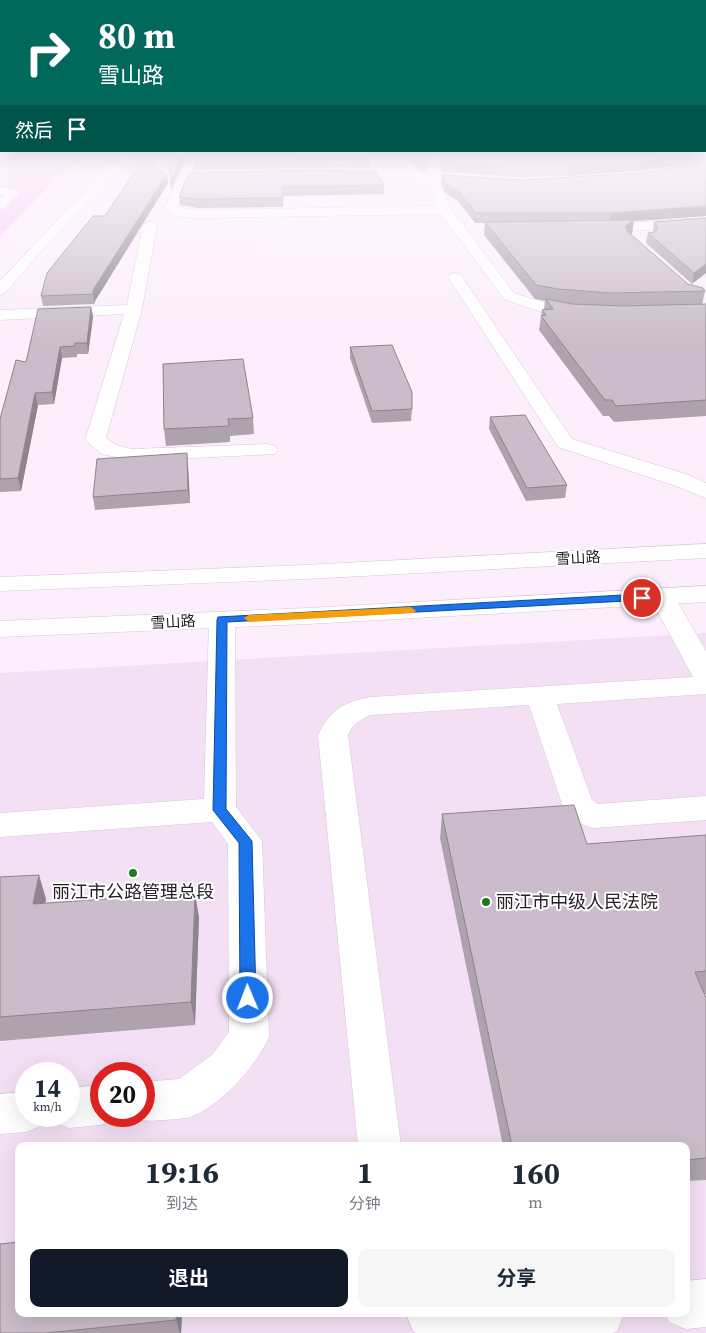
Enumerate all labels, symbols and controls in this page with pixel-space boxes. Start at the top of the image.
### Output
text: 80 m [98,12,175,60]
icon: right [15,20,80,85]
text: 雪山路 [98,60,164,90]
icon: arrive [63,115,91,143]
text: 然后 [15,117,53,143]
street label: 雪山路 [555,546,601,569]
pin [621,577,663,619]
icon: arrive [628,584,656,612]
street label: 雪山路 [150,610,196,633]
marker: 丽江市公路管理总段 [127,867,139,879]
place label: 丽江市公路管理总段 [52,879,214,904]
place label: 丽江市中级人民法院 [496,889,658,914]
marker: 丽江市中级人民法院 [480,896,492,908]
position arrow [221,971,273,1023]
speed limit sign: 20 [90,1062,155,1127]
text: 14 [34,1071,61,1105]
text: km/h [33,1099,62,1115]
text: 19:16 [145,1152,219,1193]
text: 1 [357,1152,373,1193]
text: 160 [511,1153,560,1194]
text: m [528,1191,543,1213]
text: 到达 [166,1192,198,1214]
text: 分钟 [349,1192,381,1214]
button: 退出 [30,1249,348,1307]
button: 分享 [358,1249,675,1307]

